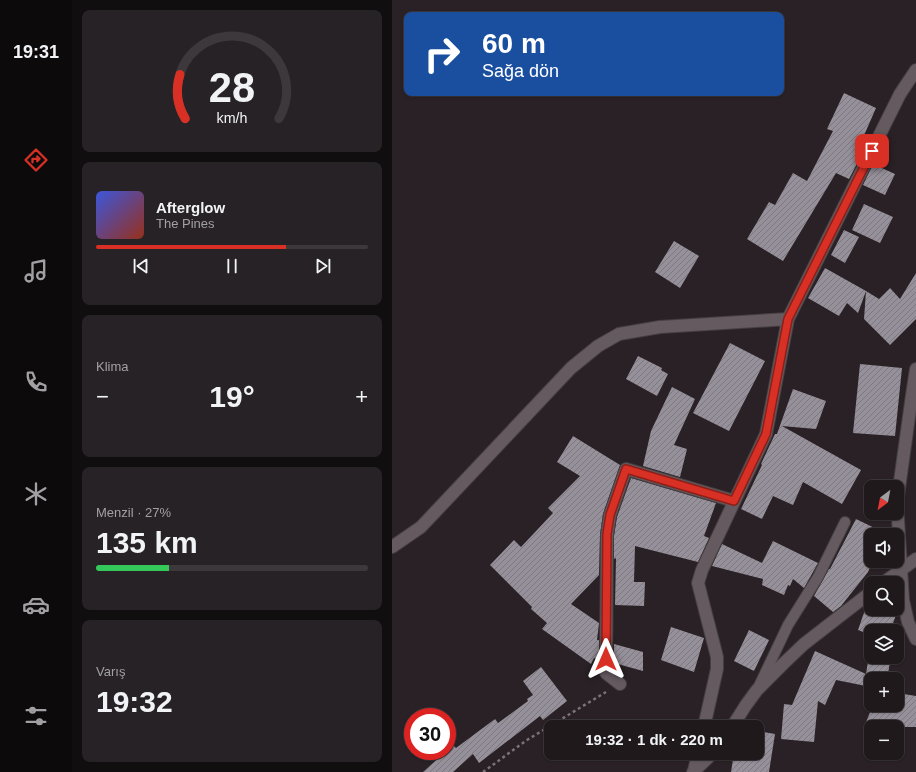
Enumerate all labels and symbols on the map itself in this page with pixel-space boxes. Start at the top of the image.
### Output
pin [855,134,889,168]
north arrow [864,480,904,520]
position arrow [585,638,627,680]
speed limit sign: 30 [404,708,456,760]

